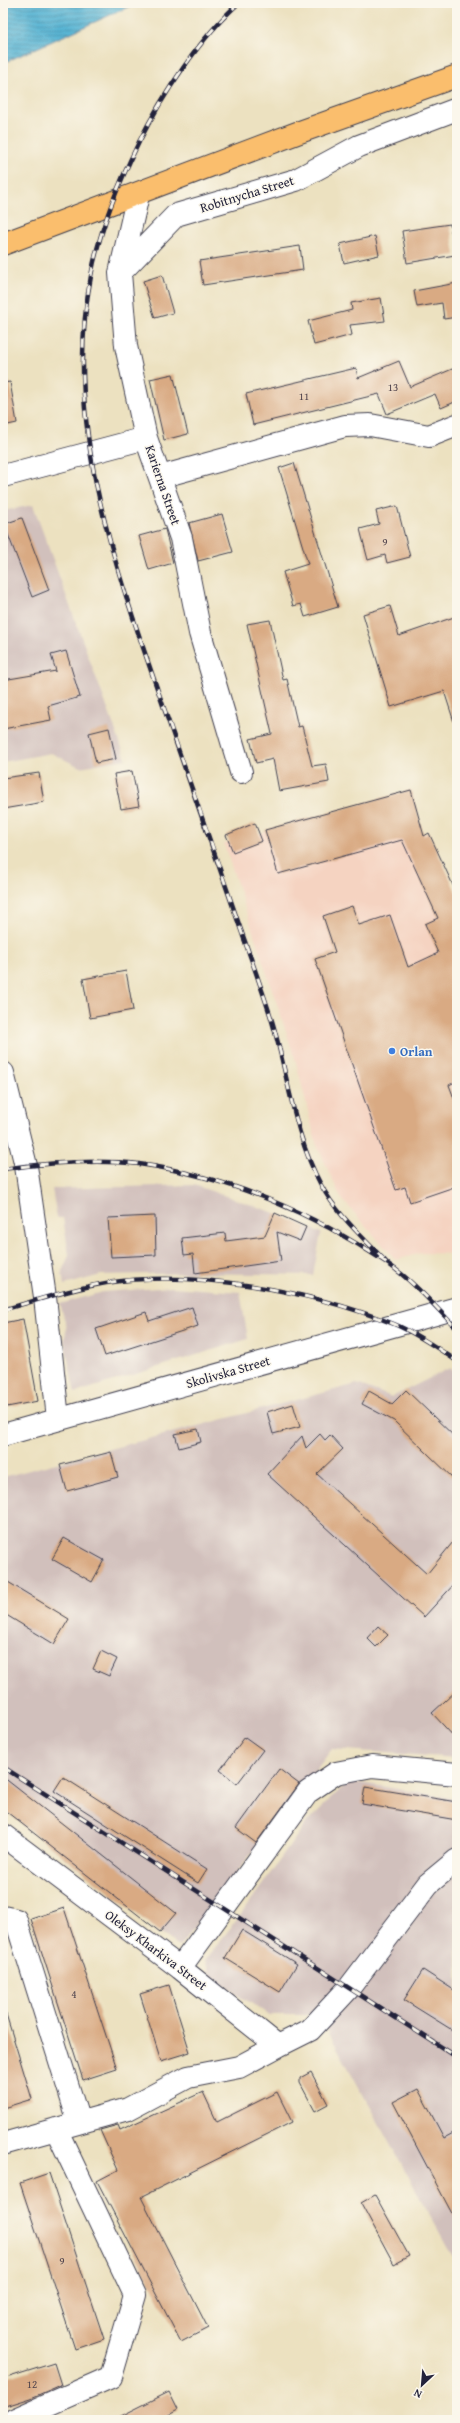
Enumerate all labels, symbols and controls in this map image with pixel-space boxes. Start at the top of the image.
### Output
street label: Robitnycha Street [198,171,297,217]
house number: 13 [388,379,398,395]
house number: 11 [299,388,309,404]
street label: Karierna Street [140,442,186,528]
house number: 9 [382,534,388,550]
place label: Orlan [400,1042,433,1061]
marker: Orlan [387,1046,397,1056]
street label: Skolivska Street [184,1351,273,1393]
street label: Oleksy Kharkiva Street [101,1905,211,1995]
house number: 4 [71,1986,77,2002]
house number: 9 [59,2253,65,2269]
north arrow [402,2365,442,2405]
house number: 12 [27,2376,37,2392]
text: N [410,2385,424,2403]

